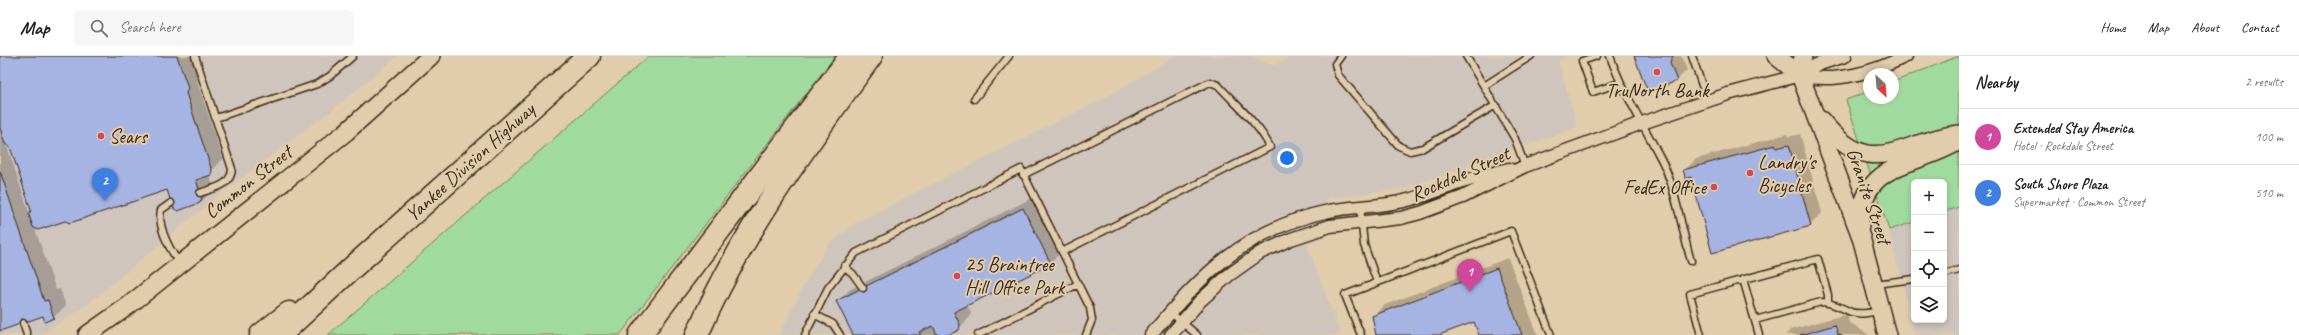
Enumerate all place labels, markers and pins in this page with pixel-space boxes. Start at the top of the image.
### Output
marker: TruNorth Bank [1652,67,1662,77]
place label: TruNorth Bank [1605,78,1710,103]
place label: Sears [109,124,149,149]
marker: Sears [96,131,106,141]
place label: Landry's Bicycles [1758,150,1817,198]
pin: 2 [92,168,118,201]
marker: Landry's Bicycles [1745,168,1755,178]
place label: FedEx Office [1624,175,1707,200]
marker: FedEx Office [1709,182,1719,192]
place label: 25 Braintree Hill Office Park [965,252,1066,300]
pin: 1 [1457,259,1483,292]
marker: 25 Braintree Hill Office Park [952,271,962,281]

